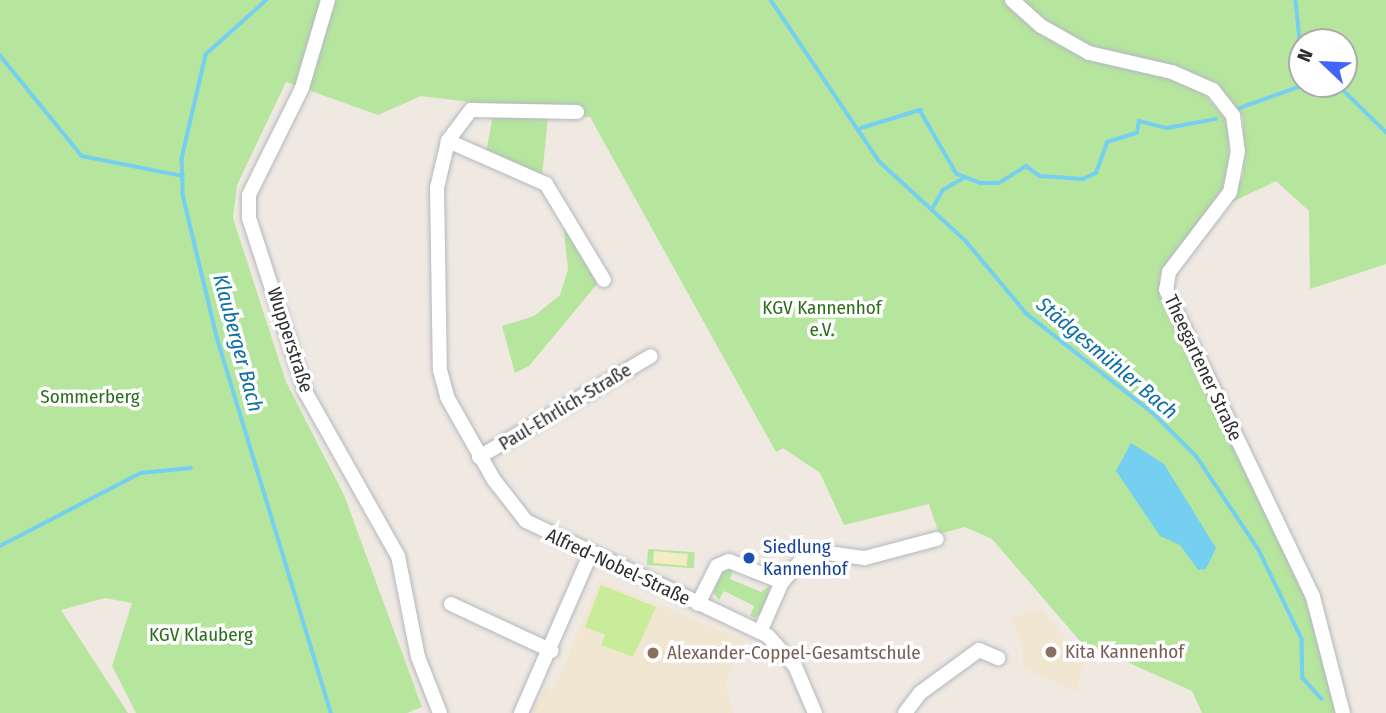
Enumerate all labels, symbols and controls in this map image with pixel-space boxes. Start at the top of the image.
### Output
north arrow [1288,28,1358,98]
text: N [1292,46,1318,65]
water label: Klauberger Bach [208,271,268,415]
street label: Wupperstraße [262,285,318,395]
street label: Theegartener Straße [1159,291,1247,445]
water label: Städgesmühler Bach [1031,292,1183,424]
park label: KGV Kannenhof e.V. [762,297,882,341]
street label: Paul-Ehrlich-Straße [495,359,635,455]
park label: Sommerberg [40,386,140,408]
street label: Alfred-Nobel-Straße [542,524,694,610]
place label: Siedlung Kannenhof [763,536,847,580]
marker: Siedlung Kannenhof [741,550,757,566]
park label: KGV Klauberg [149,624,253,646]
place label: Kita Kannenhof [1065,641,1184,663]
place label: Alexander-Coppel-Gesamtschule [667,642,921,664]
marker: Kita Kannenhof [1043,644,1059,660]
marker: Alexander-Coppel-Gesamtschule [645,645,661,661]

